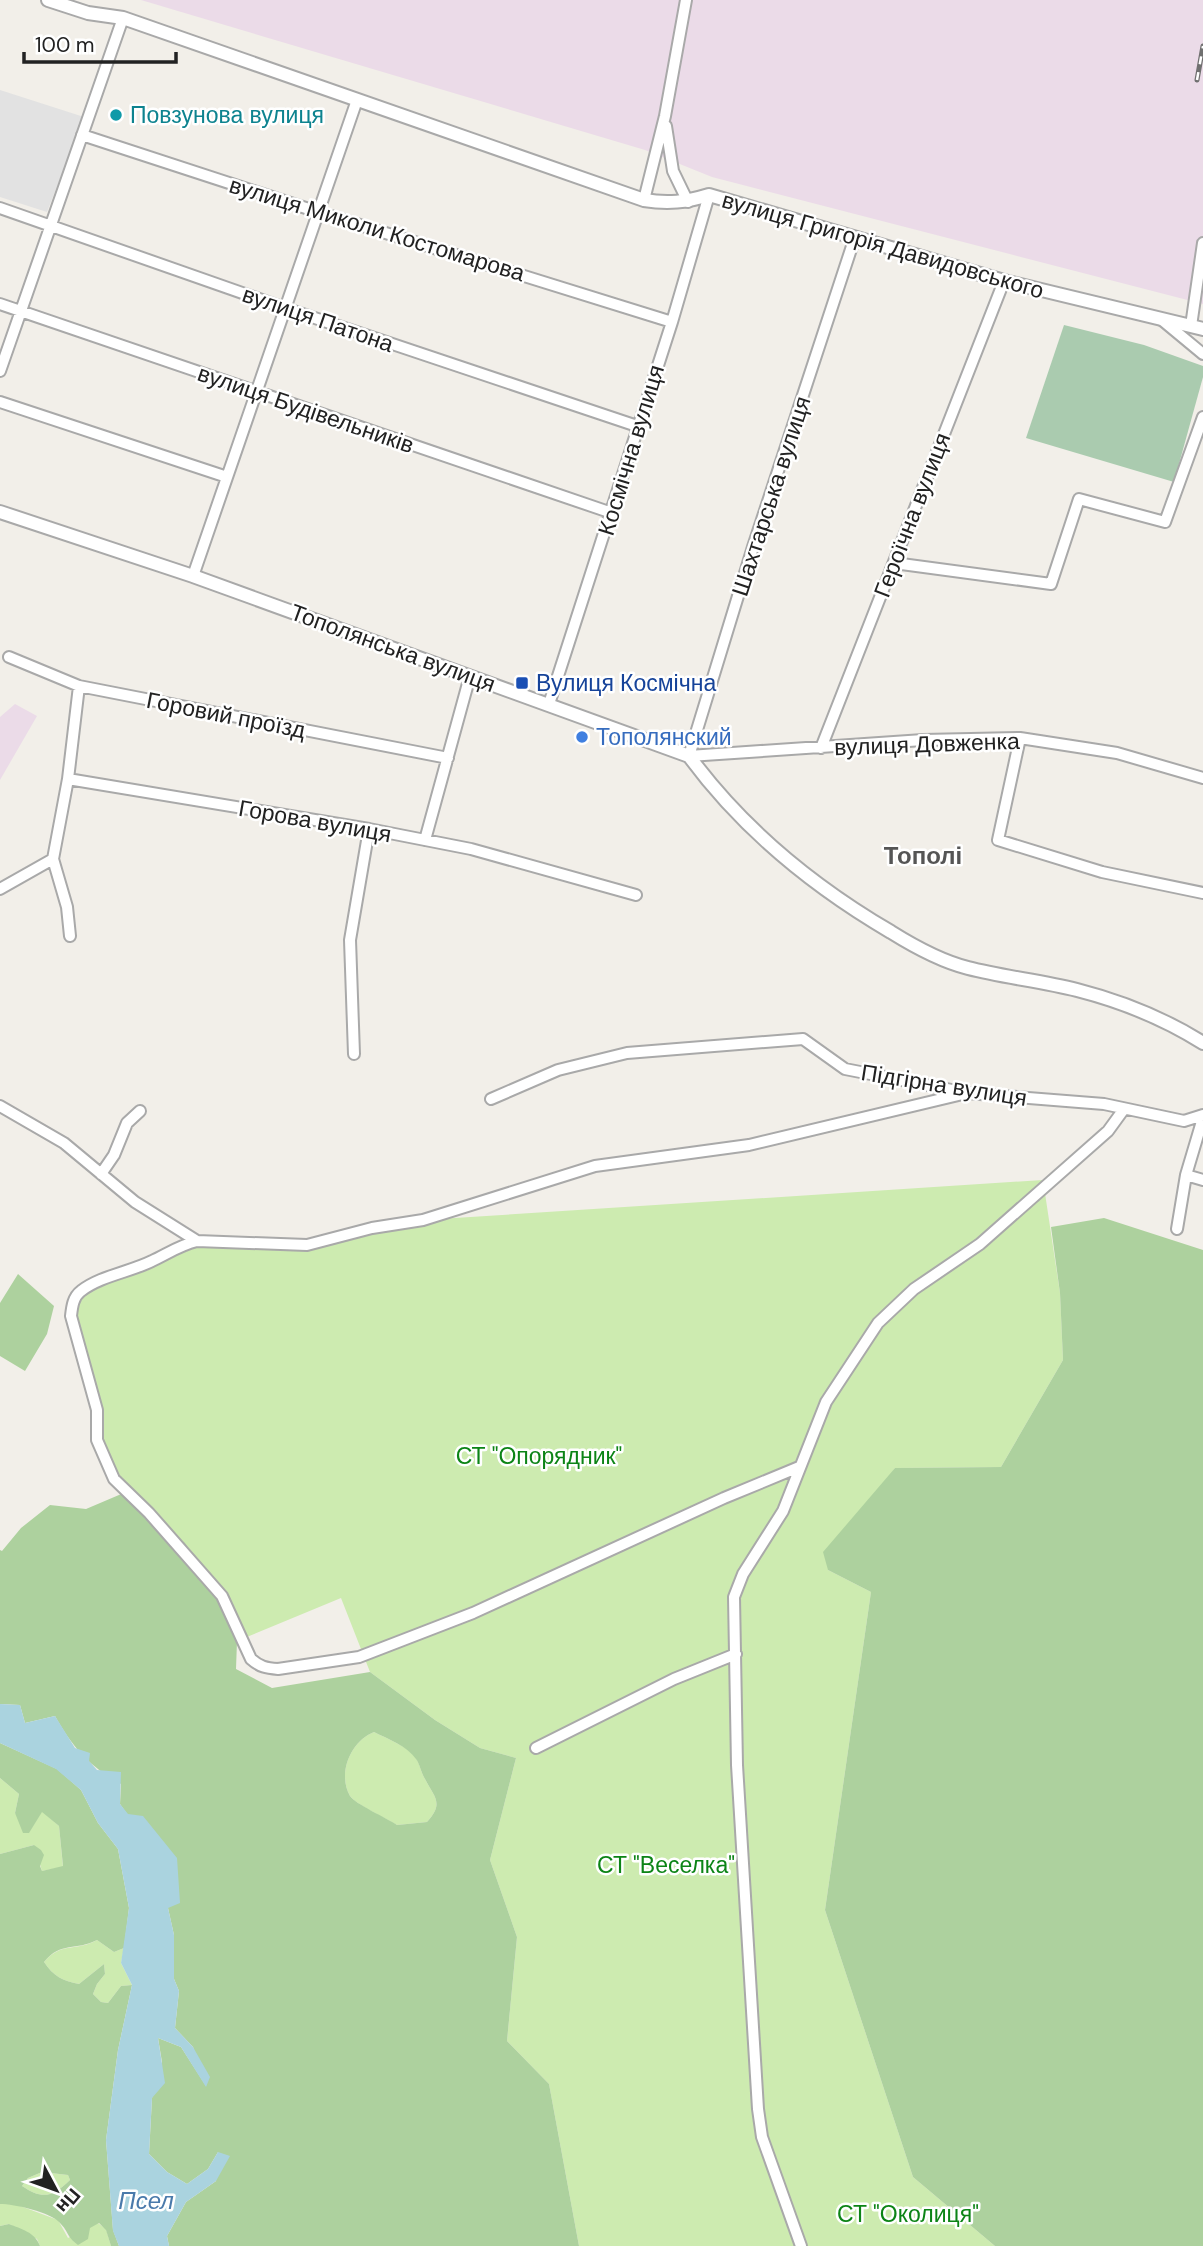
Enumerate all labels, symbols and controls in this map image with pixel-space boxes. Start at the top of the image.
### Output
scale bar [24,21,177,65]
text: 100 m [35,31,95,59]
place label: Повзунова вулиця [130,100,324,130]
marker: Повзунова вулиця [108,107,124,123]
street label: вулиця Миколи Костомарова [226,170,529,288]
street label: вулиця Григорія Давидовського [719,185,1047,305]
street label: вулиця Патона [238,279,398,359]
street label: вулиця Будівельників [194,358,418,460]
street label: Космічна вулиця [591,361,671,539]
street label: Шахтарська вулиця [725,392,817,600]
street label: Героїчна вулиця [867,428,957,602]
street label: Тополянська вулиця [286,597,500,699]
place label: Вулиця Космічна [536,668,716,698]
marker: Вулиця Космічна [514,675,530,691]
street label: Горовий проїзд [144,685,309,745]
place label: Тополянский [596,722,732,752]
street label: вулиця Довженка [834,726,1020,762]
marker: Тополянский [574,729,590,745]
street label: Горова вулиця [236,793,394,849]
district label: Тополі [884,840,962,871]
street label: Підгірна вулиця [859,1057,1029,1113]
park label: СТ "Опорядник" [456,1441,622,1471]
park label: СТ "Веселка" [597,1850,735,1880]
north arrow [21,2155,91,2225]
text: Пн [51,2183,86,2219]
water label: Псел [118,2185,174,2216]
park label: СТ "Околиця" [837,2199,979,2229]

